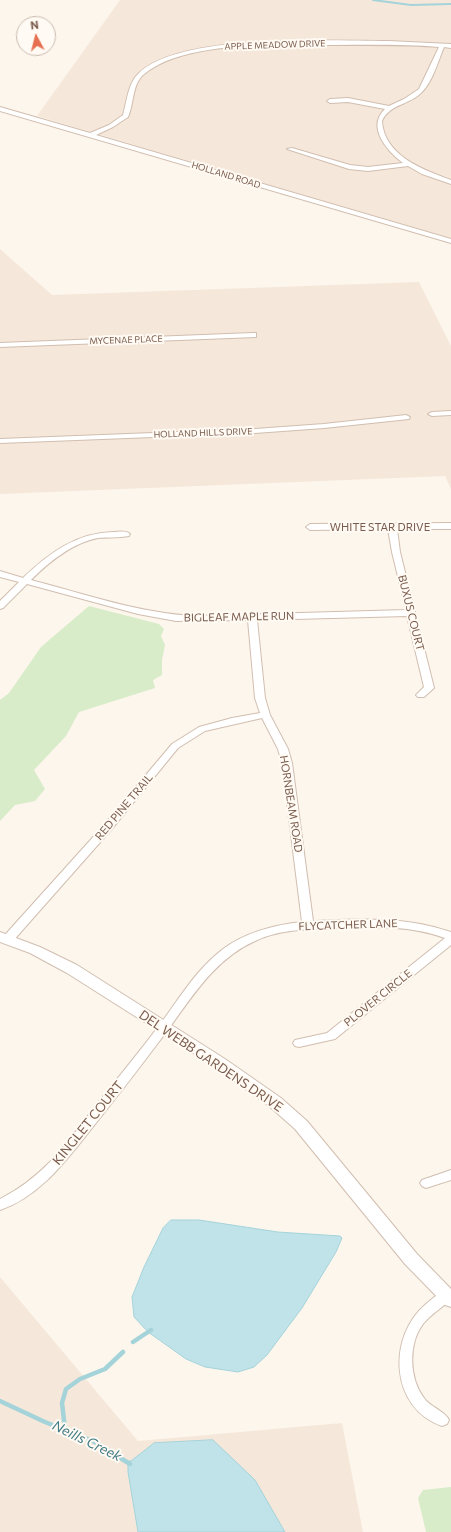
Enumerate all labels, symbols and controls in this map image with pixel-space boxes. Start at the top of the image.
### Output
north arrow [16,16,56,56]
text: N [30,18,39,32]
street label: APPLE MEADOW DRIVE [224,38,326,52]
street label: HOLLAND ROAD [190,159,262,191]
street label: MYCENAE PLACE [89,333,163,347]
street label: HOLLAND HILLS DRIVE [153,426,253,440]
street label: WHITE STAR DRIVE [330,520,430,534]
street label: BUXUS COURT [395,574,427,652]
street label: BIGLEAF MAPLE RUN [184,609,294,625]
street label: HORNBEAM ROAD [277,754,305,854]
street label: RED PINE TRAIL [92,771,156,843]
street label: FLYCATCHER LANE [298,917,398,933]
street label: PLOVER CIRCLE [341,967,415,1029]
street label: DEL WEBB GARDENS DRIVE [136,1007,286,1115]
street label: KINGLET COURT [49,1078,127,1168]
water label: Neills Creek [50,1417,124,1465]

